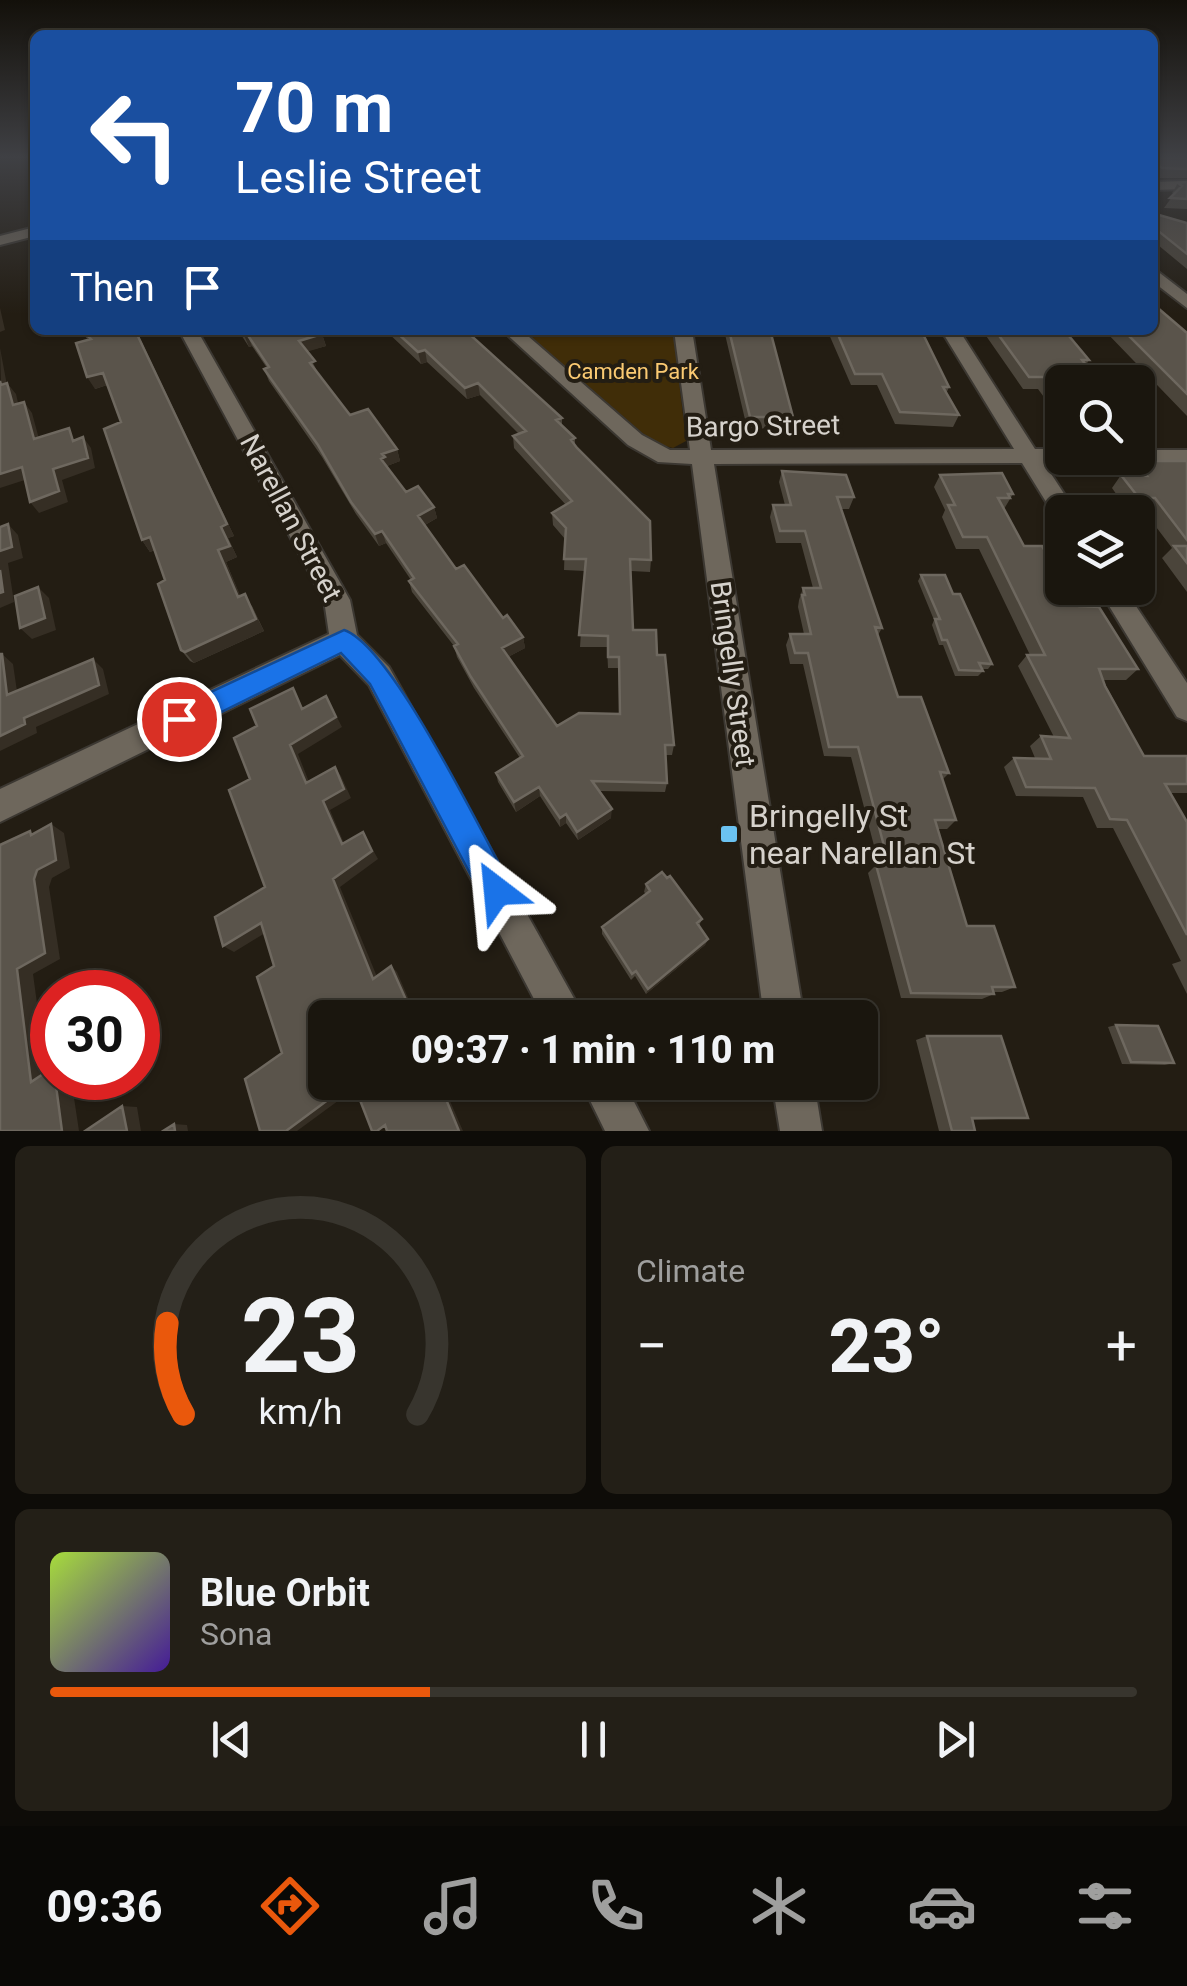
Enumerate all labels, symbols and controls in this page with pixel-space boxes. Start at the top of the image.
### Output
text: 70 m [235,67,393,149]
icon: left [70,70,200,200]
text: Leslie Street [235,151,482,204]
icon: arrive [175,260,230,315]
text: Then [70,266,155,310]
park label: Camden Park [567,359,700,384]
map controls [1045,365,1155,605]
button: search [1045,365,1155,475]
street label: Bargo Street [686,408,840,444]
street label: Narellan Street [233,429,349,607]
button: layers [1045,495,1155,605]
street label: Bringelly Street [704,579,762,769]
pin [137,677,222,762]
icon: arrive [152,692,207,747]
place label: Bringelly St near Narellan St [749,797,976,872]
marker: Bringelly St near Narellan St [718,823,740,845]
position arrow [445,839,549,943]
speed limit sign: 30 [30,970,160,1100]
text: 09:37 · 1 min · 110 m [411,1028,775,1072]
text: Climate [636,1252,745,1290]
text: 23 [241,1276,360,1397]
text: 23° [829,1302,945,1390]
text: − [636,1314,667,1378]
text: + [1106,1314,1137,1378]
text: km/h [259,1391,342,1433]
text: Blue Orbit [200,1571,370,1615]
text: Sona [200,1615,272,1653]
icon: previous [204,1712,259,1767]
icon: pause [566,1712,621,1767]
icon: next [928,1712,983,1767]
icon: directions [255,1871,325,1941]
icon: music [418,1871,488,1941]
icon: phone [581,1871,651,1941]
icon: climate [744,1871,814,1941]
icon: car [907,1871,977,1941]
icon: filters [1070,1871,1140,1941]
text: 09:36 [47,1880,162,1933]

